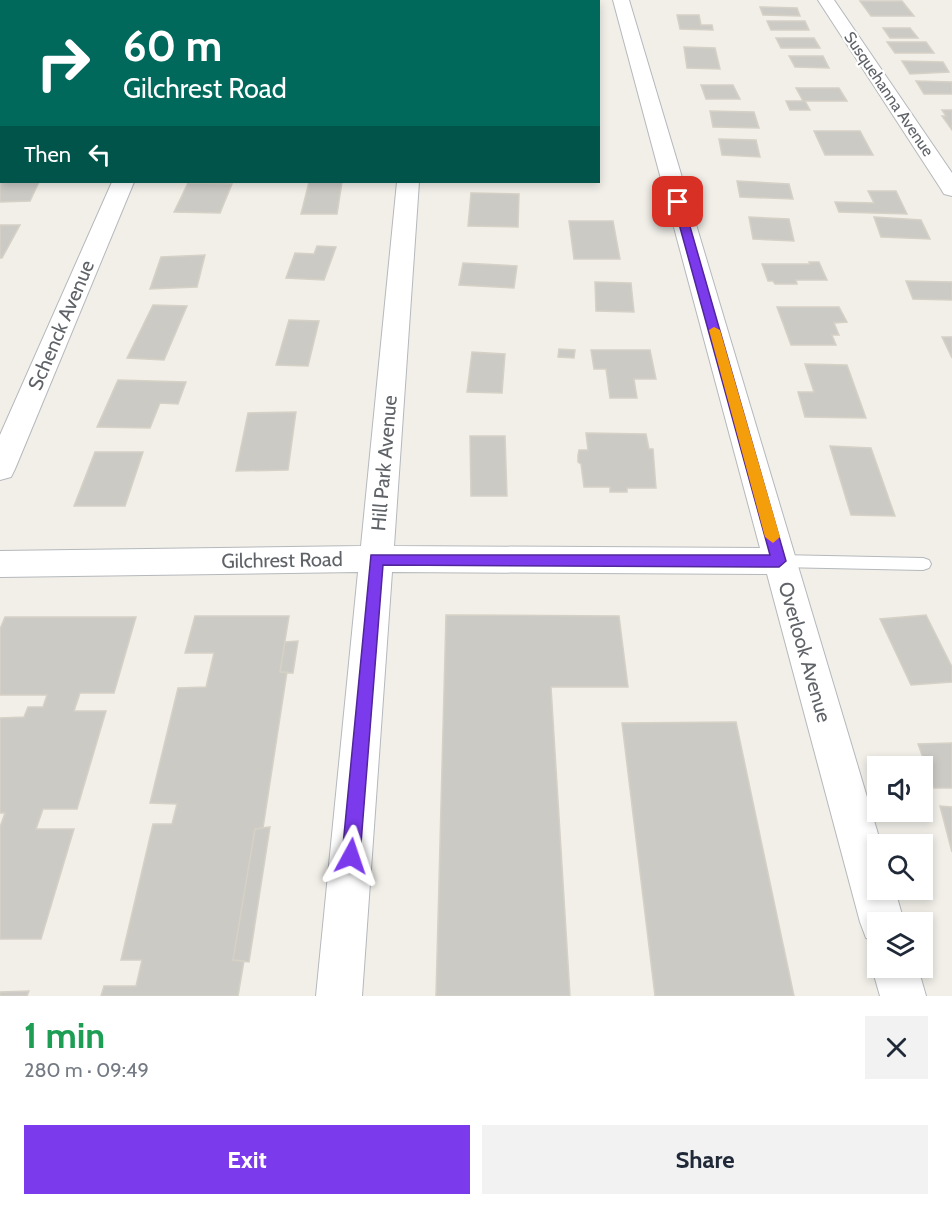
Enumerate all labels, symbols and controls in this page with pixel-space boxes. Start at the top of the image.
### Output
text: 60 m [123,20,222,72]
icon: right [24,24,102,102]
street label: Susquehanna Avenue [840,28,938,160]
text: Gilchrest Road [123,72,287,105]
icon: left [83,138,116,171]
text: Then [24,141,71,168]
pin [652,176,703,227]
icon: arrive [661,185,694,218]
street label: Schenck Avenue [23,256,99,394]
street label: Hill Park Avenue [366,394,402,532]
street label: Gilchrest Road [221,547,343,573]
street label: Overlook Avenue [773,579,837,725]
map controls [867,756,933,978]
button: sound [867,756,933,822]
position arrow [319,824,383,888]
button: search [867,834,933,900]
button: layers [867,912,933,978]
text: 1 min [24,1013,105,1057]
button: close [865,1016,928,1079]
text: 280 m · 09:49 [24,1058,149,1082]
button: Exit [24,1125,470,1194]
button: Share [482,1125,928,1194]

